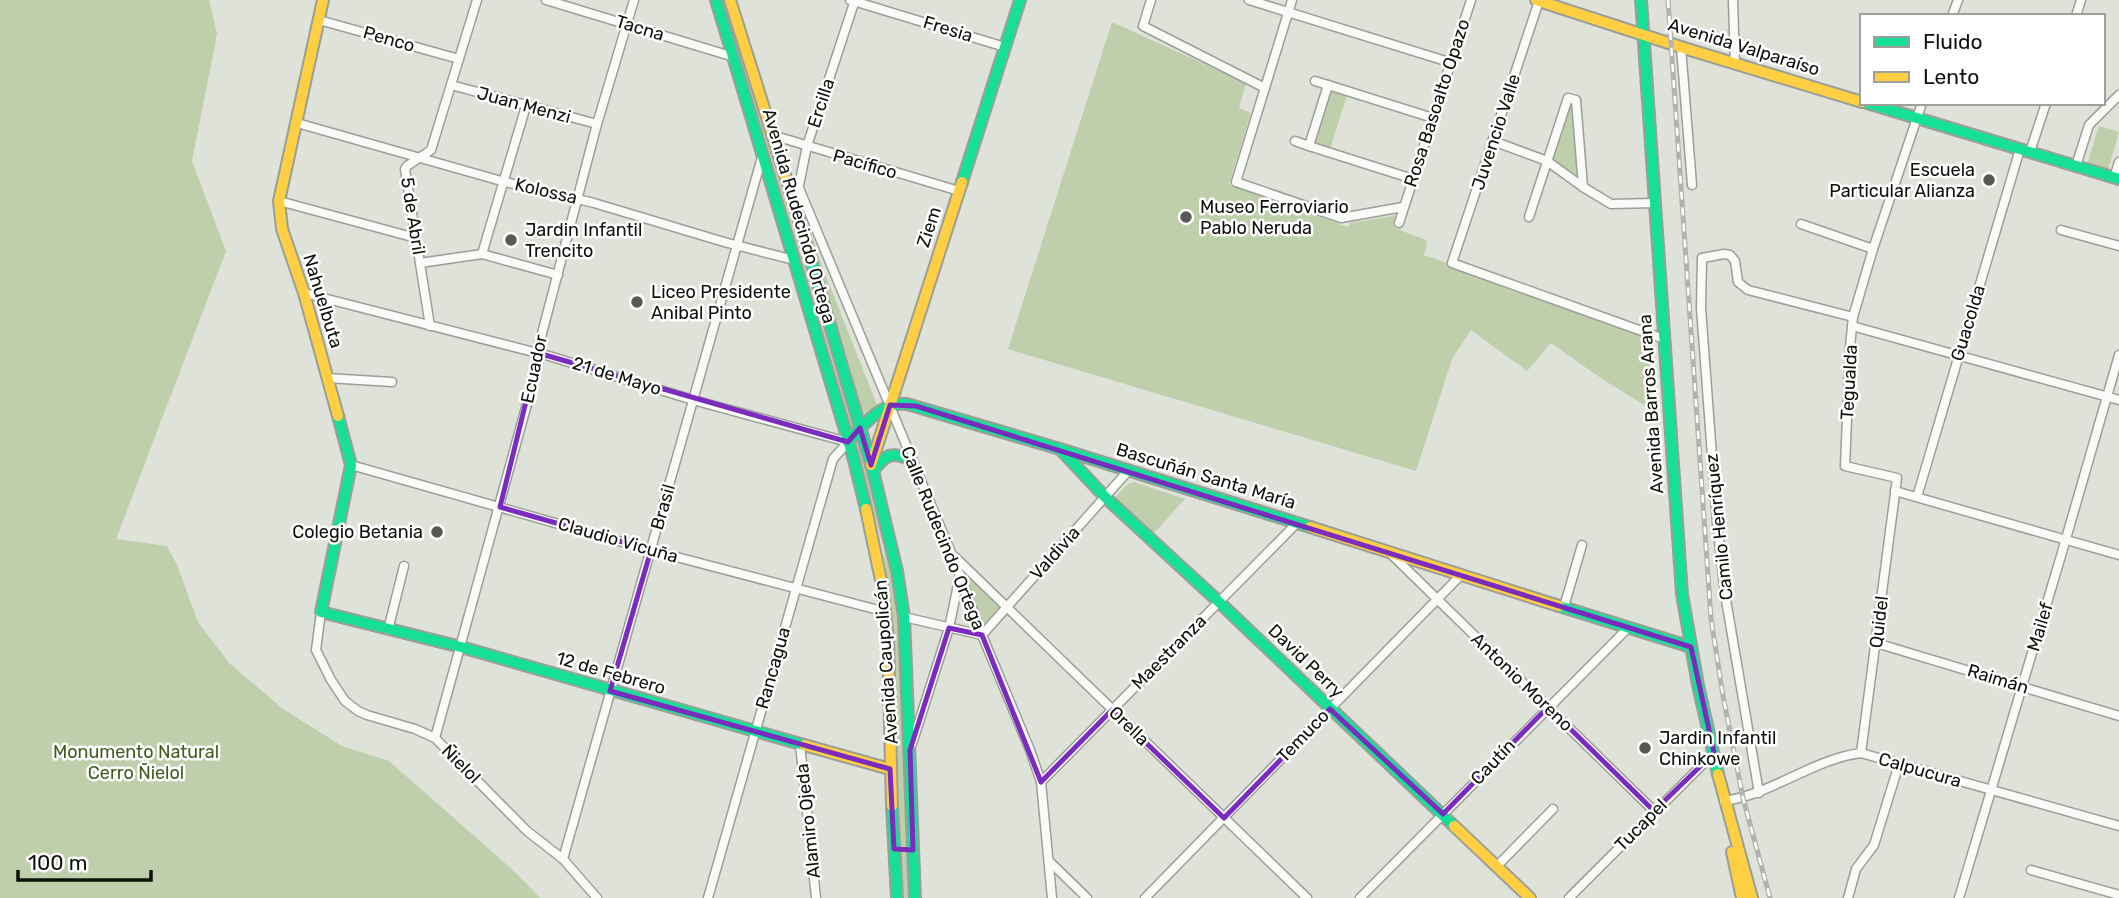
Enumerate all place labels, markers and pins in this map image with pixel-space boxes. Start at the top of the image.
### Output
place label: Escuela Particular Alianza [1829,159,1975,202]
marker: Escuela Particular Alianza [1981,172,1997,188]
place label: Museo Ferroviario Pablo Neruda [1200,196,1349,239]
marker: Museo Ferroviario Pablo Neruda [1178,209,1194,225]
place label: Jardin Infantil Trencito [525,219,642,262]
marker: Jardin Infantil Trencito [503,232,519,248]
place label: Liceo Presidente Anibal Pinto [651,281,791,324]
marker: Liceo Presidente Anibal Pinto [629,294,645,310]
place label: Colegio Betania [292,521,423,543]
marker: Colegio Betania [429,524,445,540]
place label: Jardin Infantil Chinkowe [1659,727,1776,770]
marker: Jardin Infantil Chinkowe [1637,740,1653,756]

